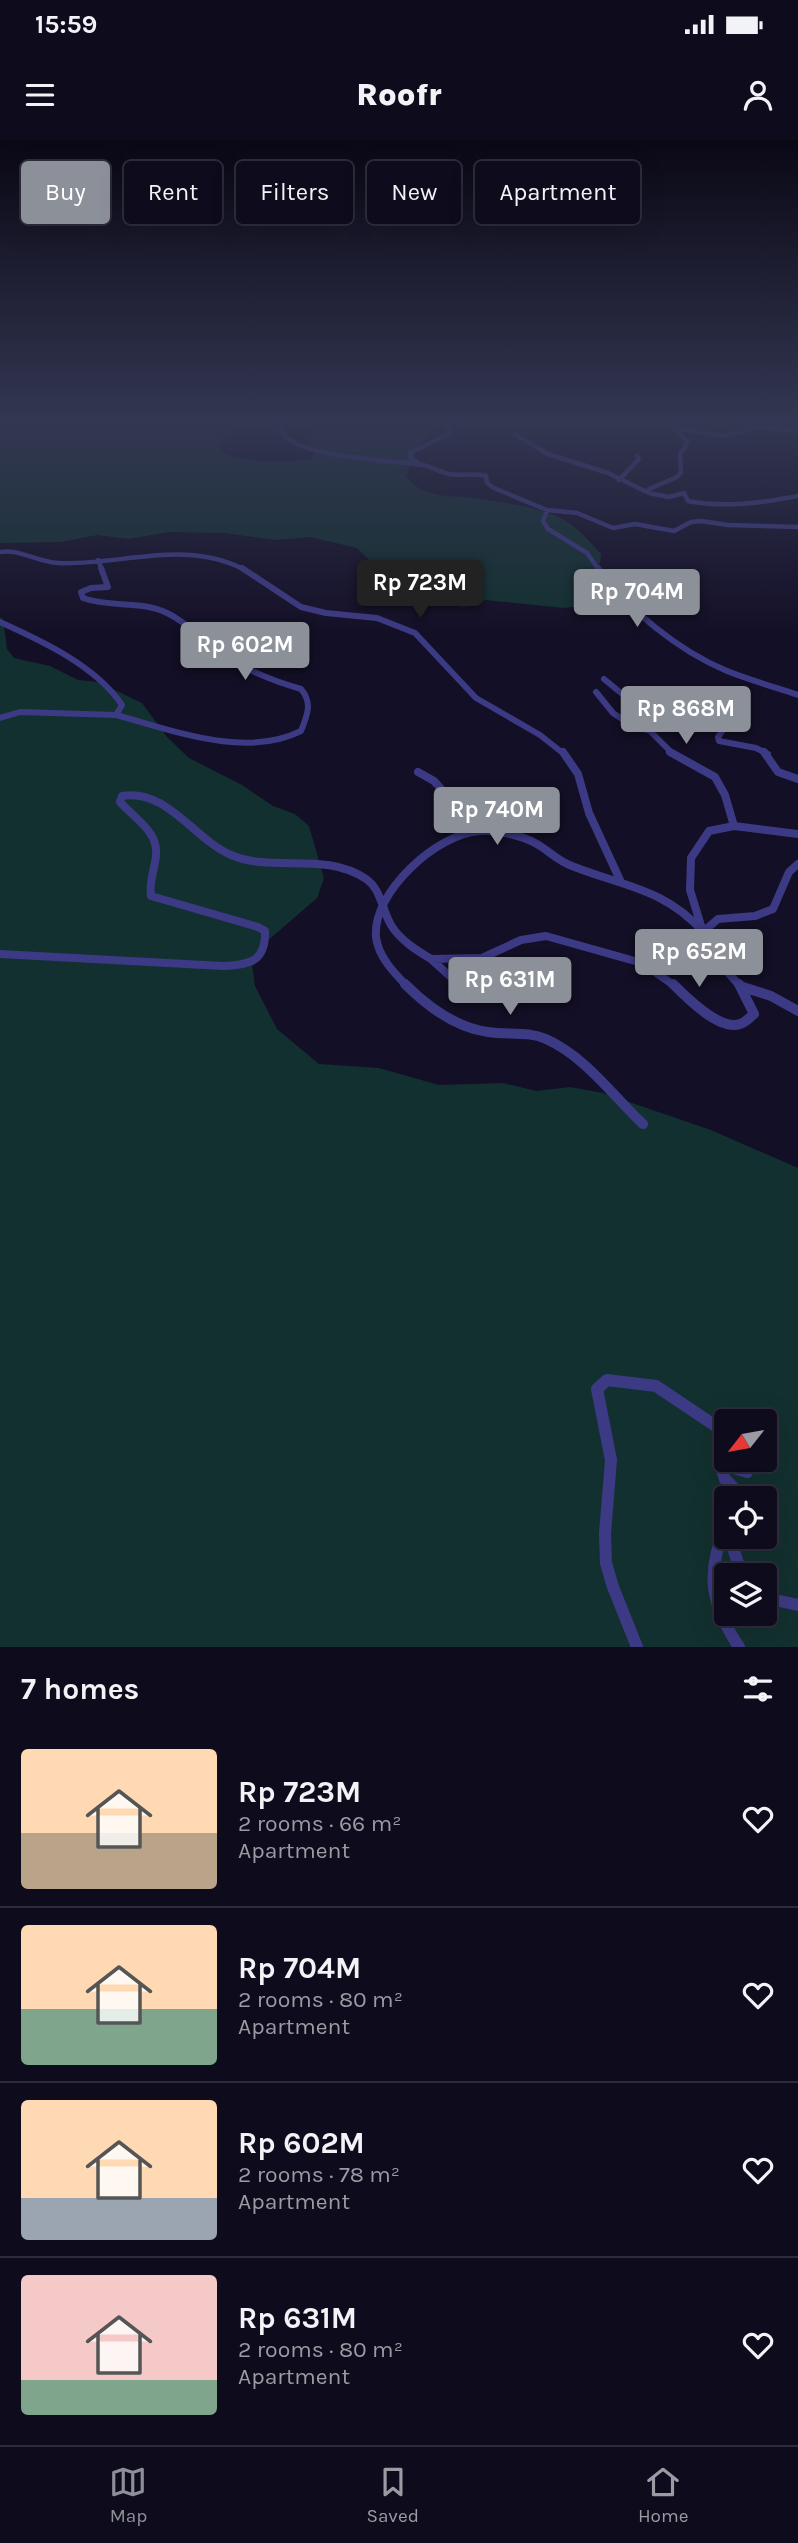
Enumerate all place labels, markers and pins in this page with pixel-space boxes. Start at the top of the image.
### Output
pin: Rp 723M [355,560,485,620]
pin: Rp 704M [572,570,702,629]
pin: Rp 602M [180,622,310,682]
pin: Rp 868M [621,686,751,746]
pin: Rp 740M [432,788,562,847]
pin: Rp 652M [634,930,764,989]
pin: Rp 631M [445,958,575,1017]

